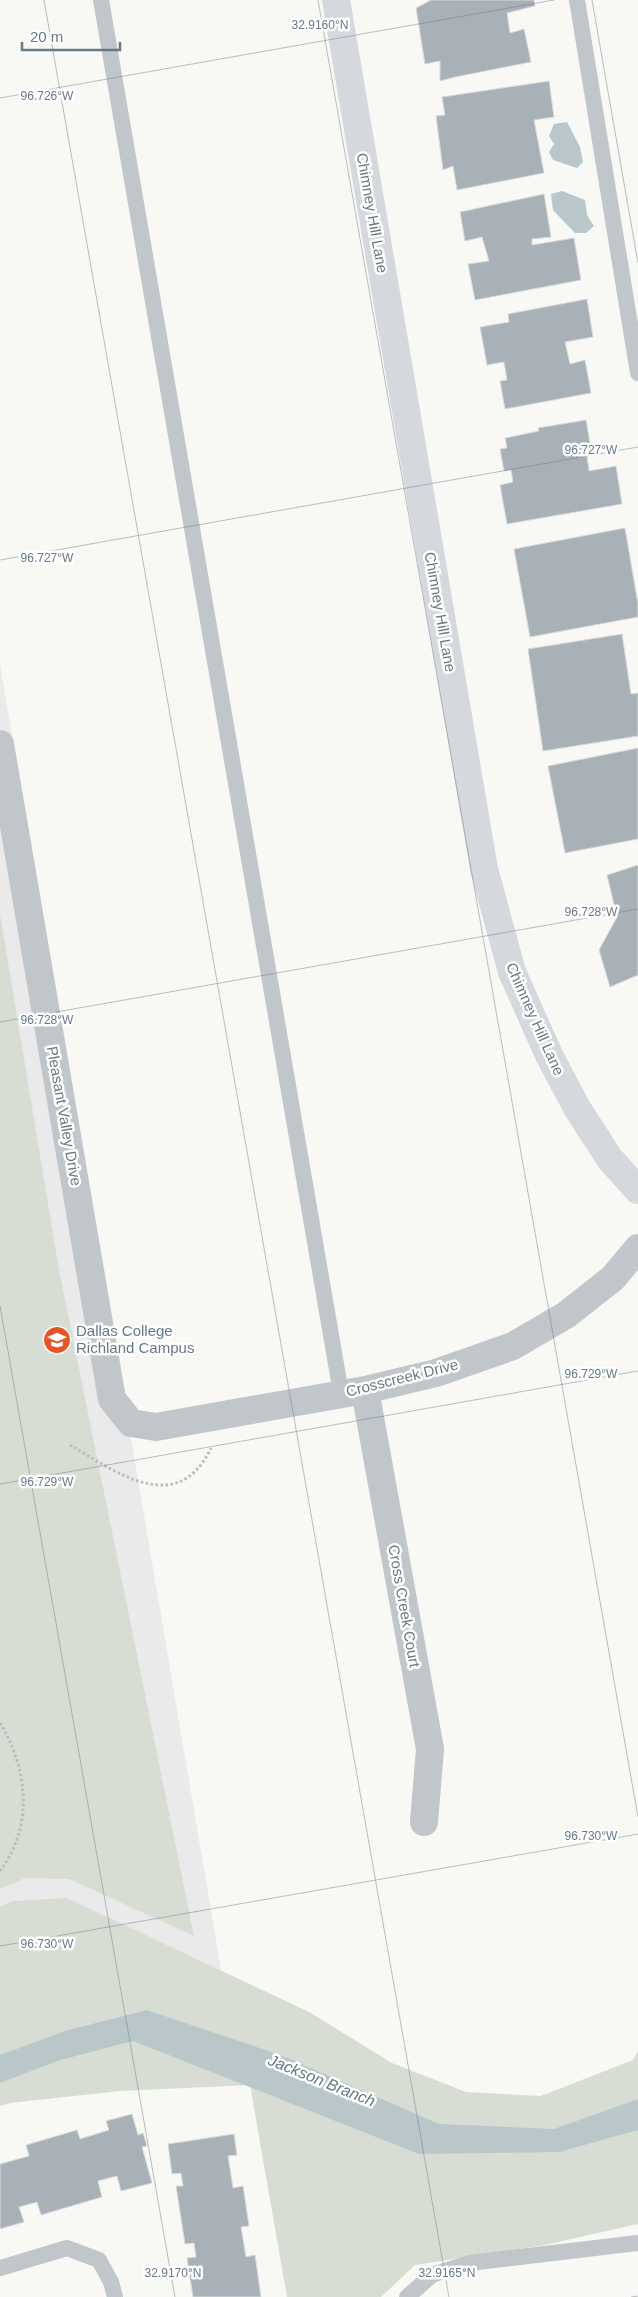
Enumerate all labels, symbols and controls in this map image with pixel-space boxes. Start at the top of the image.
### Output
text: 32.9160°N [292,18,348,32]
scale bar [22,20,120,52]
text: 20 m [30,28,63,45]
text: 96.726°W [21,89,74,103]
street label: Chimney Hill Lane [354,151,391,274]
text: 96.727°W [565,443,618,457]
street label: Chimney Hill Lane [422,550,459,673]
text: 96.727°W [21,551,74,565]
text: 96.728°W [565,905,618,919]
street label: Chimney Hill Lane [503,960,568,1078]
text: 96.728°W [21,1013,74,1027]
street label: Pleasant Valley Drive [44,1045,85,1187]
place label: Dallas College Richland Campus [76,1322,194,1356]
school or university icon: Dallas College Richland Campus [42,1325,72,1355]
street label: Crosscreek Drive [344,1355,460,1400]
text: 96.729°W [565,1367,618,1381]
text: 96.729°W [21,1475,74,1489]
street label: Cross Creek Court [385,1543,424,1669]
text: 96.730°W [565,1829,618,1843]
text: 96.730°W [21,1937,74,1951]
water label: Jackson Branch [265,2051,378,2110]
text: 32.9170°N [145,2266,201,2280]
text: 32.9165°N [419,2266,475,2280]

